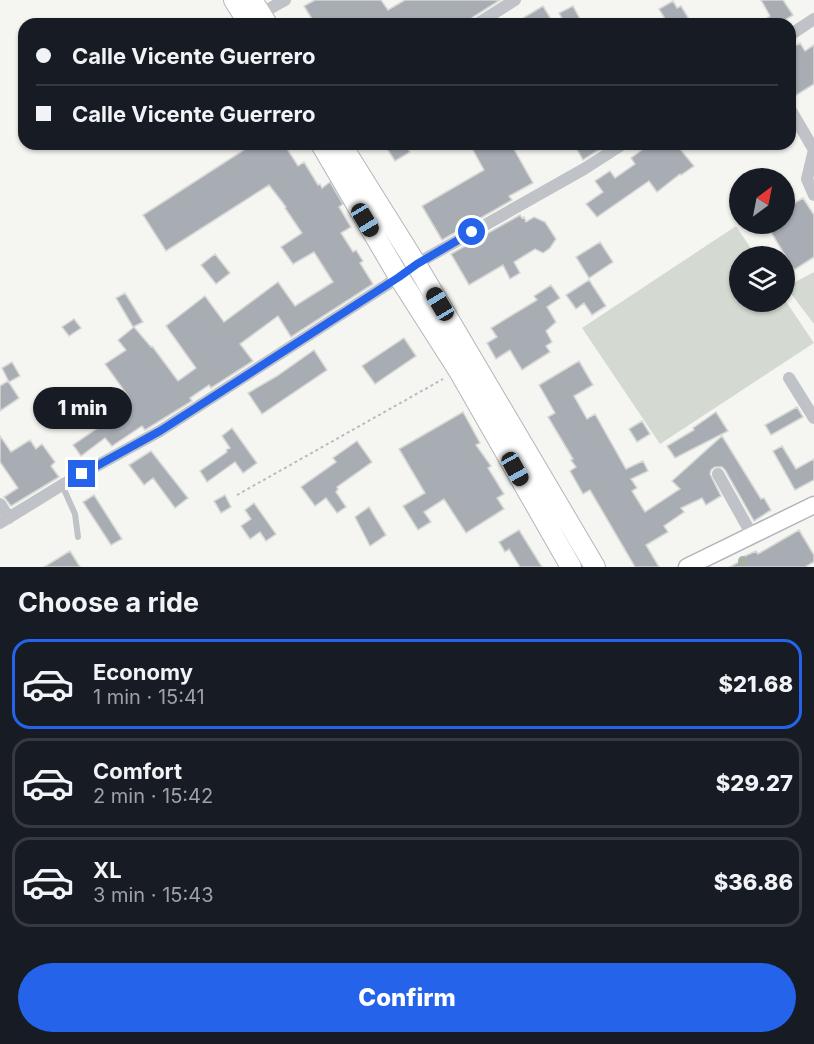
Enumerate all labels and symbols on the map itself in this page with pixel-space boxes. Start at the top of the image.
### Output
north arrow [729,168,795,234]
car [348,200,382,240]
route start [458,218,485,245]
car [423,284,457,324]
callout: 1 min [32,387,132,429]
car [498,449,532,489]
route end [68,460,95,487]

